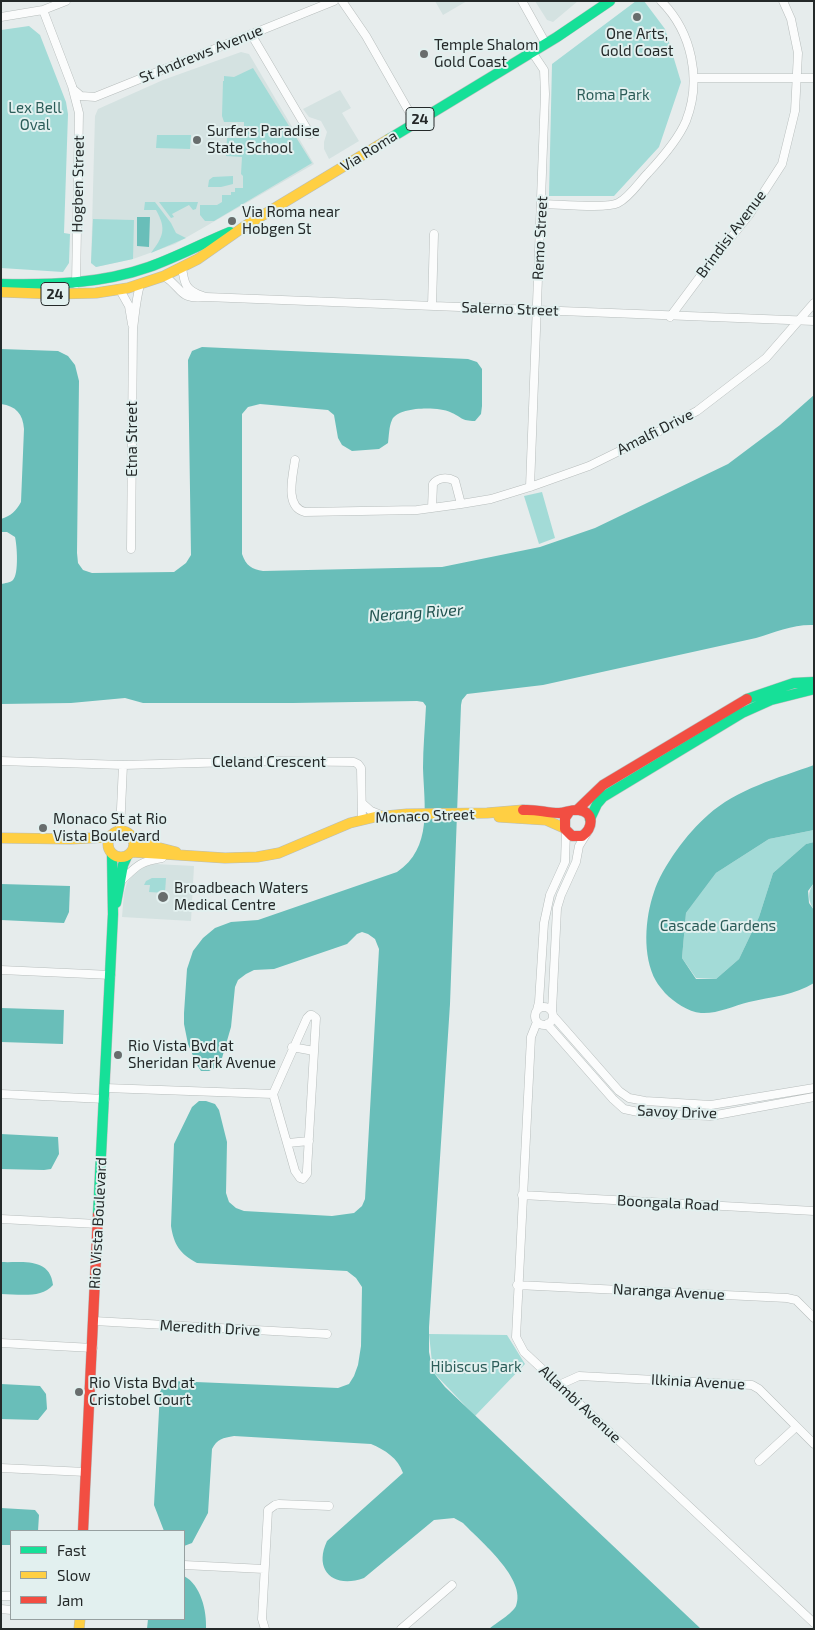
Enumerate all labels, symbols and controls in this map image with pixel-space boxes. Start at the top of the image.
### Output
marker: One Arts, Gold Coast [631,11,643,23]
street label: St Andrews Avenue [137,21,265,87]
place label: One Arts, Gold Coast [601,25,673,60]
place label: Temple Shalom Gold Coast [434,36,538,71]
marker: Temple Shalom Gold Coast [418,48,430,60]
park label: Roma Park [576,86,650,104]
park label: Lex Bell Oval [8,99,62,134]
road number: 24 [406,108,434,130]
place label: Surfers Paradise State School [207,122,320,157]
street label: Via Roma [337,127,401,175]
marker: Surfers Paradise State School [191,134,203,146]
street label: Hogben Street [68,135,88,233]
street label: Brindisi Avenue [692,187,770,281]
street label: Remo Street [529,196,551,280]
place label: Via Roma near Hobgen St [242,203,340,238]
marker: Via Roma near Hobgen St [226,215,238,227]
road number: 24 [41,282,69,306]
street label: Salerno Street [461,298,559,320]
street label: Etna Street [123,401,141,477]
street label: Amalfi Drive [614,405,696,459]
water label: Nerang River [368,600,464,626]
street label: Cleland Crescent [212,753,326,771]
street label: Monaco Street [375,805,475,827]
place label: Monaco St at Rio Vista Boulevard [53,810,167,845]
marker: Monaco St at Rio Vista Boulevard [37,822,49,834]
place label: Broadbeach Waters Medical Centre [174,879,308,914]
marker: Broadbeach Waters Medical Centre [156,890,170,904]
park label: Cascade Gardens [660,917,776,935]
place label: Rio Vista Bvd at Sheridan Park Avenue [128,1037,276,1072]
marker: Rio Vista Bvd at Sheridan Park Avenue [112,1049,124,1061]
street label: Savoy Drive [637,1102,717,1122]
street label: Rio Vista Boulevard [86,1157,110,1289]
street label: Boongala Road [617,1191,719,1215]
street label: Naranga Avenue [613,1280,725,1304]
street label: Meredith Drive [159,1316,261,1340]
park label: Hibiscus Park [430,1358,522,1376]
street label: Allambi Avenue [535,1361,625,1447]
street label: Ilkinia Avenue [651,1371,745,1393]
place label: Rio Vista Bvd at Cristobel Court [89,1374,195,1409]
marker: Rio Vista Bvd at Cristobel Court [73,1386,85,1398]
legend [10,1530,185,1620]
text: Fast [57,1541,86,1559]
text: Slow [57,1566,91,1584]
text: Jam [57,1591,83,1609]

